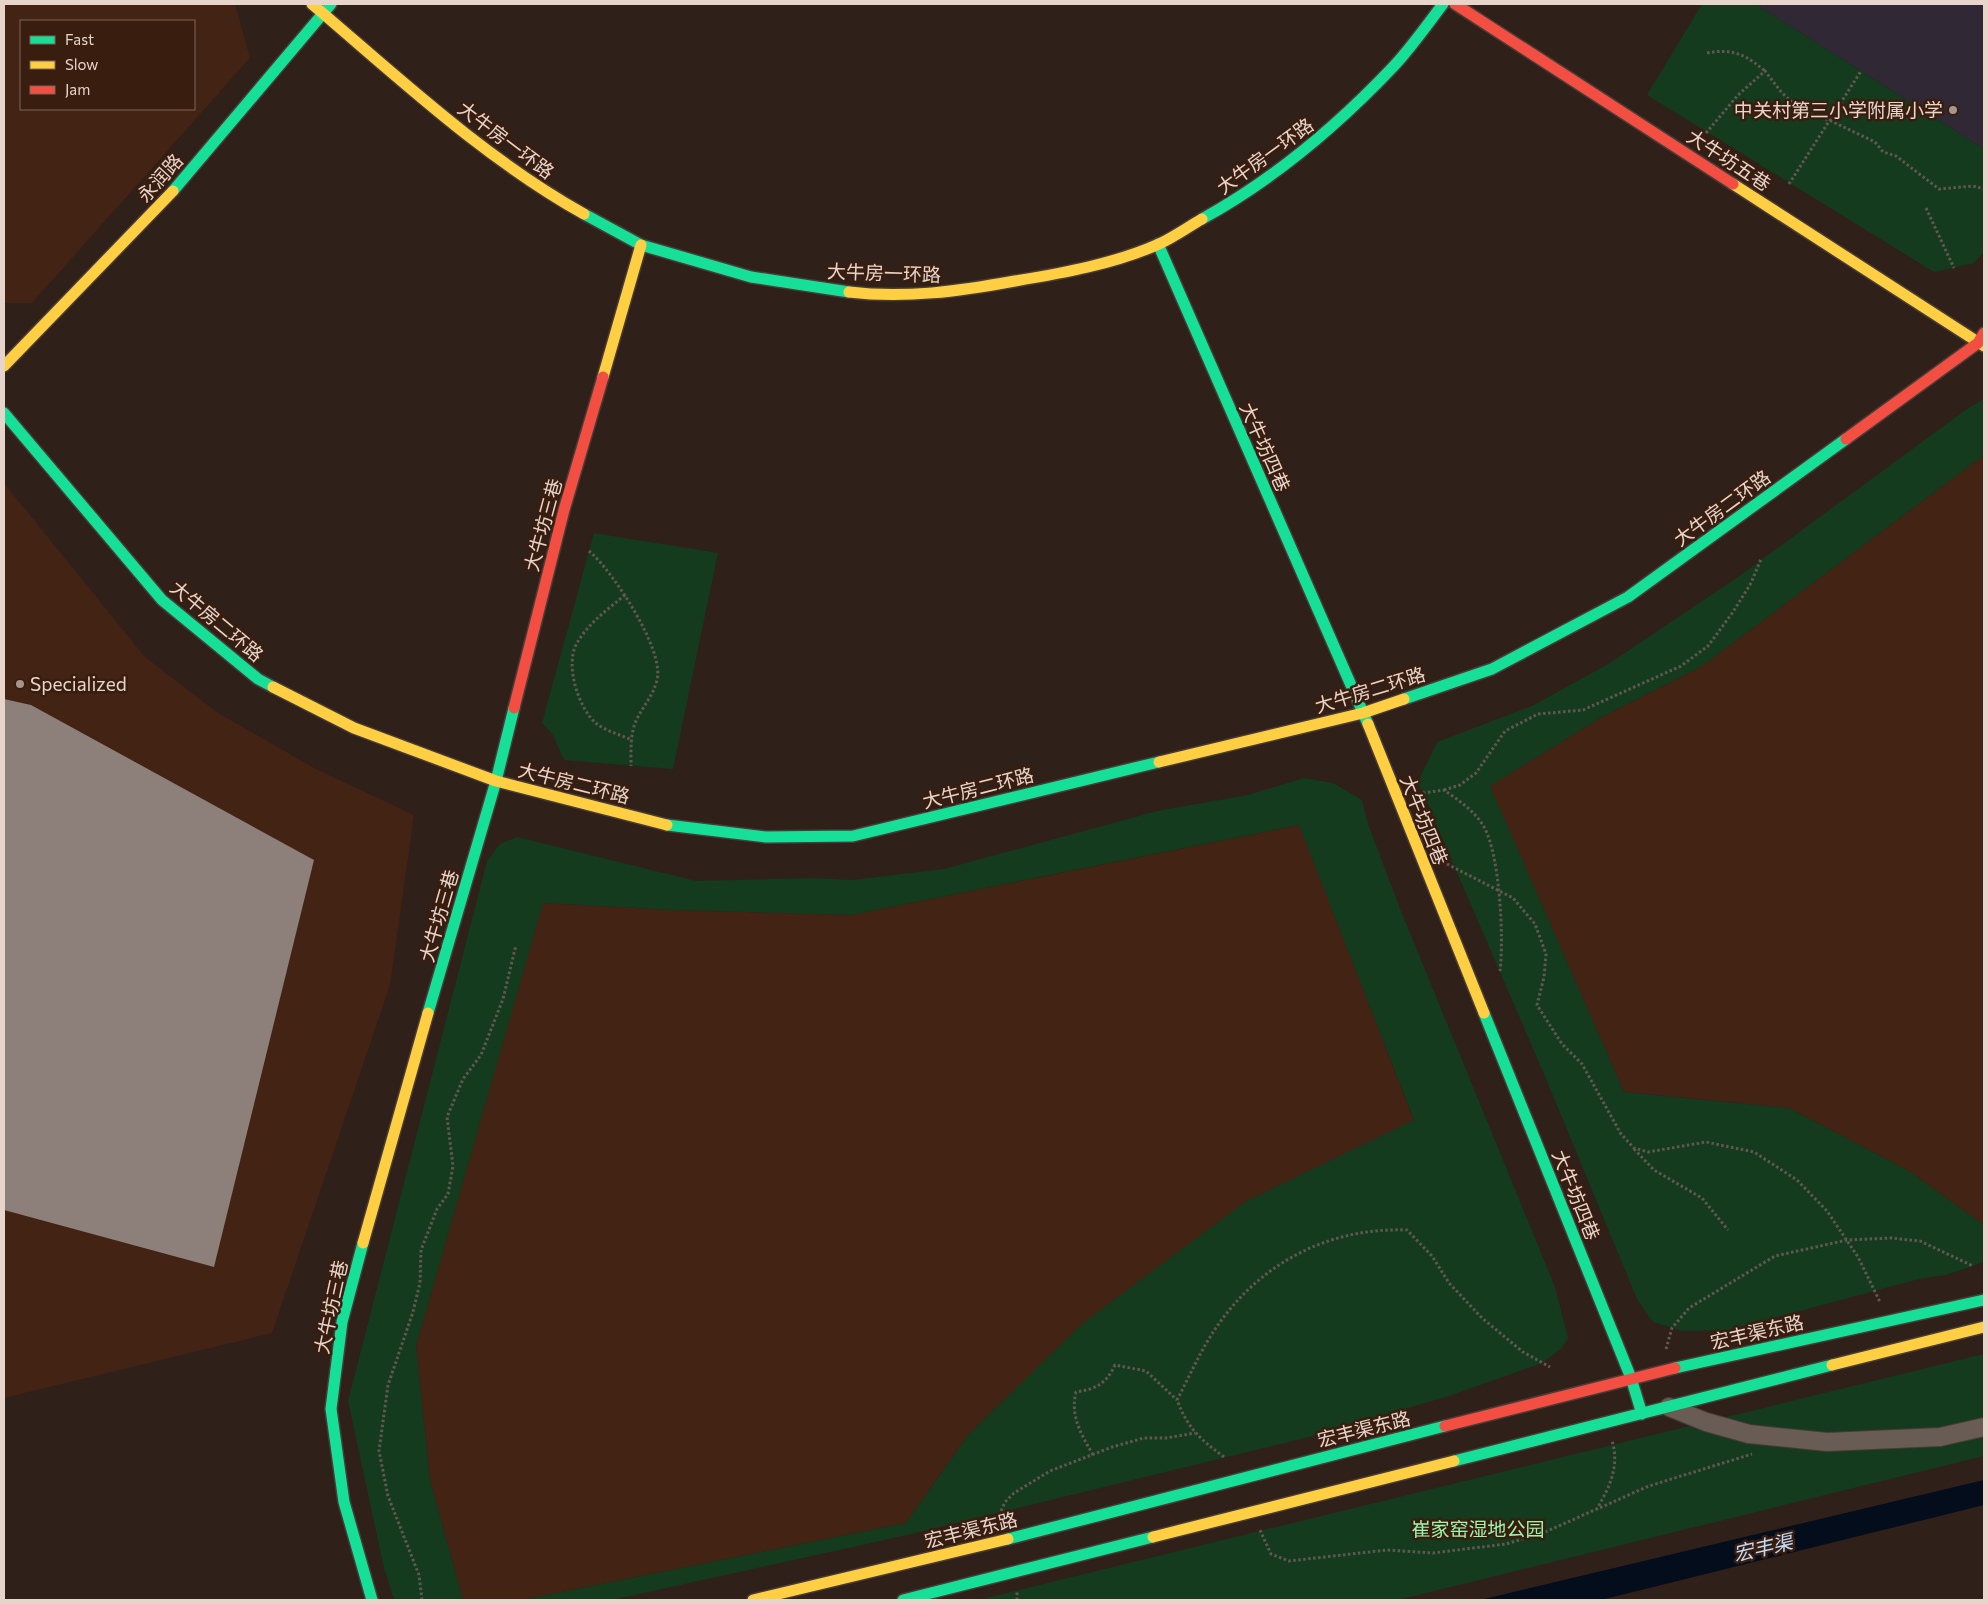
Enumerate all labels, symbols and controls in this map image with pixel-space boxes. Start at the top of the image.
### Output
legend [20,20,195,110]
text: Fast [65,30,94,48]
text: Slow [65,55,98,73]
text: Jam [65,80,90,98]
street label: 大牛房一环路 [454,96,559,183]
place label: 中关村第三小学附属小学 [1734,98,1943,121]
marker: 中关村第三小学附属小学 [1947,104,1959,116]
street label: 大牛房一环路 [1212,113,1318,198]
street label: 大牛坊五巷 [1683,124,1775,195]
street label: 永润路 [132,149,187,207]
street label: 大牛房一环路 [827,259,941,286]
street label: 大牛坊四巷 [1236,399,1295,495]
street label: 大牛房二环路 [1669,465,1775,550]
street label: 大牛坊三巷 [519,476,566,574]
street label: 大牛房二环路 [166,575,268,666]
street label: 大牛房二环路 [1312,662,1428,717]
place label: Specialized [30,672,127,695]
marker: Specialized [14,678,26,690]
street label: 大牛房二环路 [516,758,632,807]
street label: 大牛房二环路 [920,763,1036,812]
street label: 大牛坊四巷 [1396,771,1453,868]
street label: 大牛坊三巷 [414,867,463,965]
street label: 大牛坊四巷 [1548,1146,1605,1243]
street label: 大牛坊三巷 [309,1258,352,1356]
street label: 宏丰渠东路 [1708,1310,1806,1353]
street label: 宏丰渠东路 [1315,1406,1413,1451]
street label: 宏丰渠东路 [922,1507,1020,1552]
park label: 崔家窑湿地公园 [1411,1517,1545,1540]
water label: 宏丰渠 [1731,1528,1798,1565]

